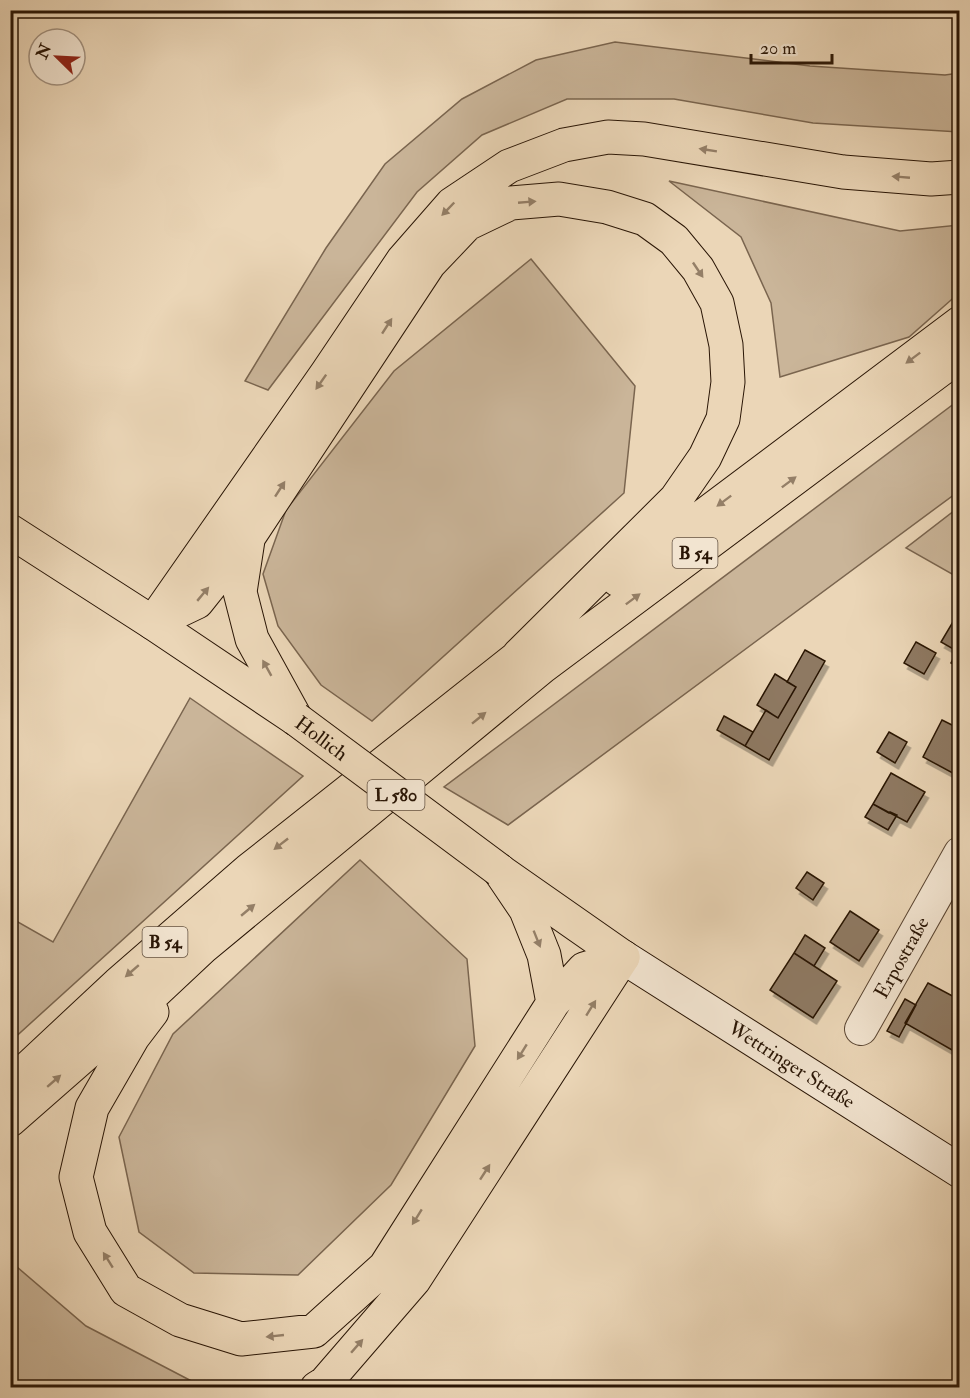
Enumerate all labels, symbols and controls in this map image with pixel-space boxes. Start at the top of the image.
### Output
north arrow [27,27,87,87]
scale bar [751,27,832,65]
text: 20 m [760,37,796,60]
text: N [32,40,57,63]
one-way arrow [699,145,718,154]
one-way arrow [892,172,911,181]
one-way arrow [518,197,537,206]
one-way arrow [442,201,456,215]
one-way arrow [692,262,704,278]
one-way arrow [381,318,392,334]
one-way arrow [905,351,920,363]
one-way arrow [315,374,327,390]
one-way arrow [781,476,797,488]
one-way arrow [275,481,286,498]
one-way arrow [716,494,731,506]
road number: B 54 [672,538,718,568]
one-way arrow [196,587,209,602]
one-way arrow [626,593,641,605]
one-way arrow [262,659,272,676]
street label: Hollich [290,710,354,766]
one-way arrow [472,713,487,725]
road number: L 580 [368,780,424,810]
one-way arrow [273,838,289,851]
one-way arrow [240,903,256,916]
street label: Erpostraße [868,912,934,1003]
road number: B 54 [142,927,188,957]
one-way arrow [532,930,542,948]
one-way arrow [125,964,140,977]
one-way arrow [585,1000,596,1016]
street label: Wettringer Straße [723,1014,860,1114]
one-way arrow [516,1044,527,1060]
one-way arrow [46,1075,62,1088]
one-way arrow [479,1164,490,1180]
one-way arrow [411,1208,423,1224]
one-way arrow [102,1252,113,1268]
one-way arrow [265,1331,284,1341]
one-way arrow [351,1338,364,1354]

